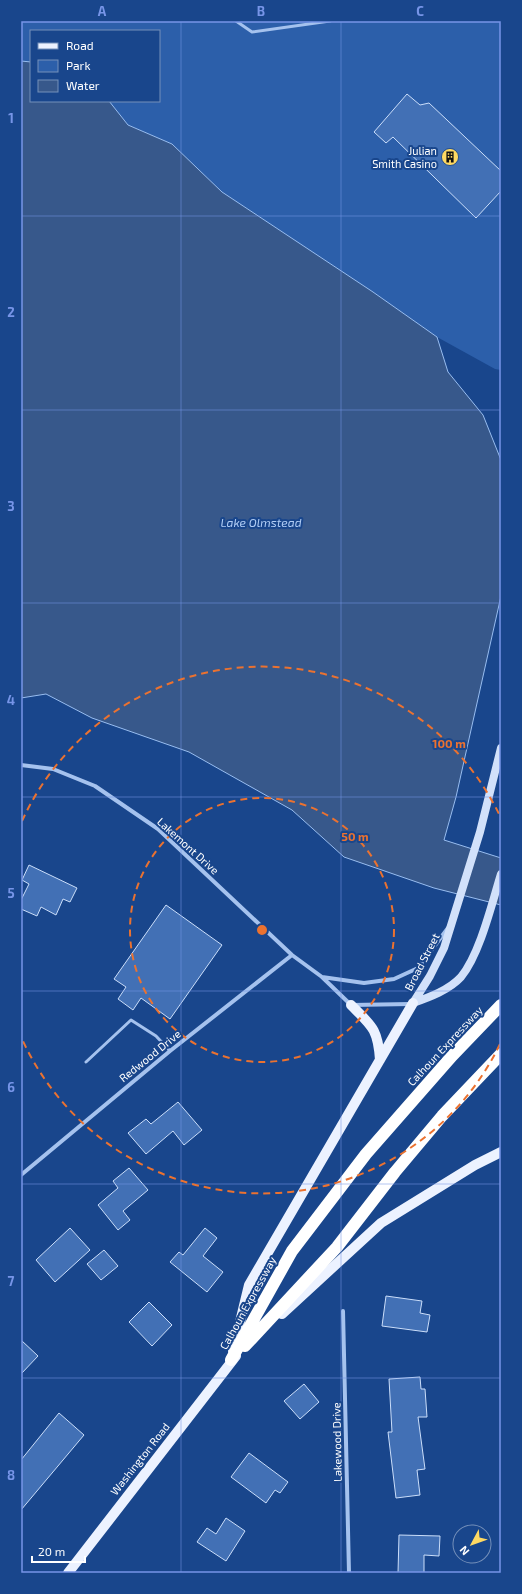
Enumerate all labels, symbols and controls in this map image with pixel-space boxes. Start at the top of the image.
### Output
text: A [98,3,107,19]
text: B [257,3,265,19]
text: C [416,3,424,19]
legend [30,30,160,102]
text: Road [66,38,94,52]
text: Park [66,58,91,72]
text: Water [66,78,100,92]
text: 1 [8,110,14,126]
place label: Julian Smith Casino [372,144,437,170]
building icon: Julian Smith Casino [440,147,460,167]
text: 2 [7,304,15,320]
text: 3 [7,498,15,514]
water label: Lake Olmstead [220,515,302,529]
text: 4 [7,692,15,708]
text: 100 m [432,736,466,750]
street label: Lakemont Drive [155,815,222,877]
text: 50 m [341,829,369,843]
text: 5 [7,885,15,901]
centre of rings [255,923,269,937]
street label: Broad Street [402,931,442,993]
street label: Calhoun Expressway [404,1003,485,1088]
street label: Redwood Drive [116,1027,183,1084]
text: 6 [7,1079,15,1095]
street label: Calhoun Expressway [217,1254,279,1351]
text: 7 [8,1273,15,1289]
street label: Lakewood Drive [329,1402,344,1482]
street label: Washington Road [107,1420,172,1497]
text: 8 [7,1467,15,1483]
north arrow [452,1524,492,1564]
scale bar [32,1538,85,1564]
text: 20 m [38,1544,65,1558]
text: N [457,1544,472,1558]

